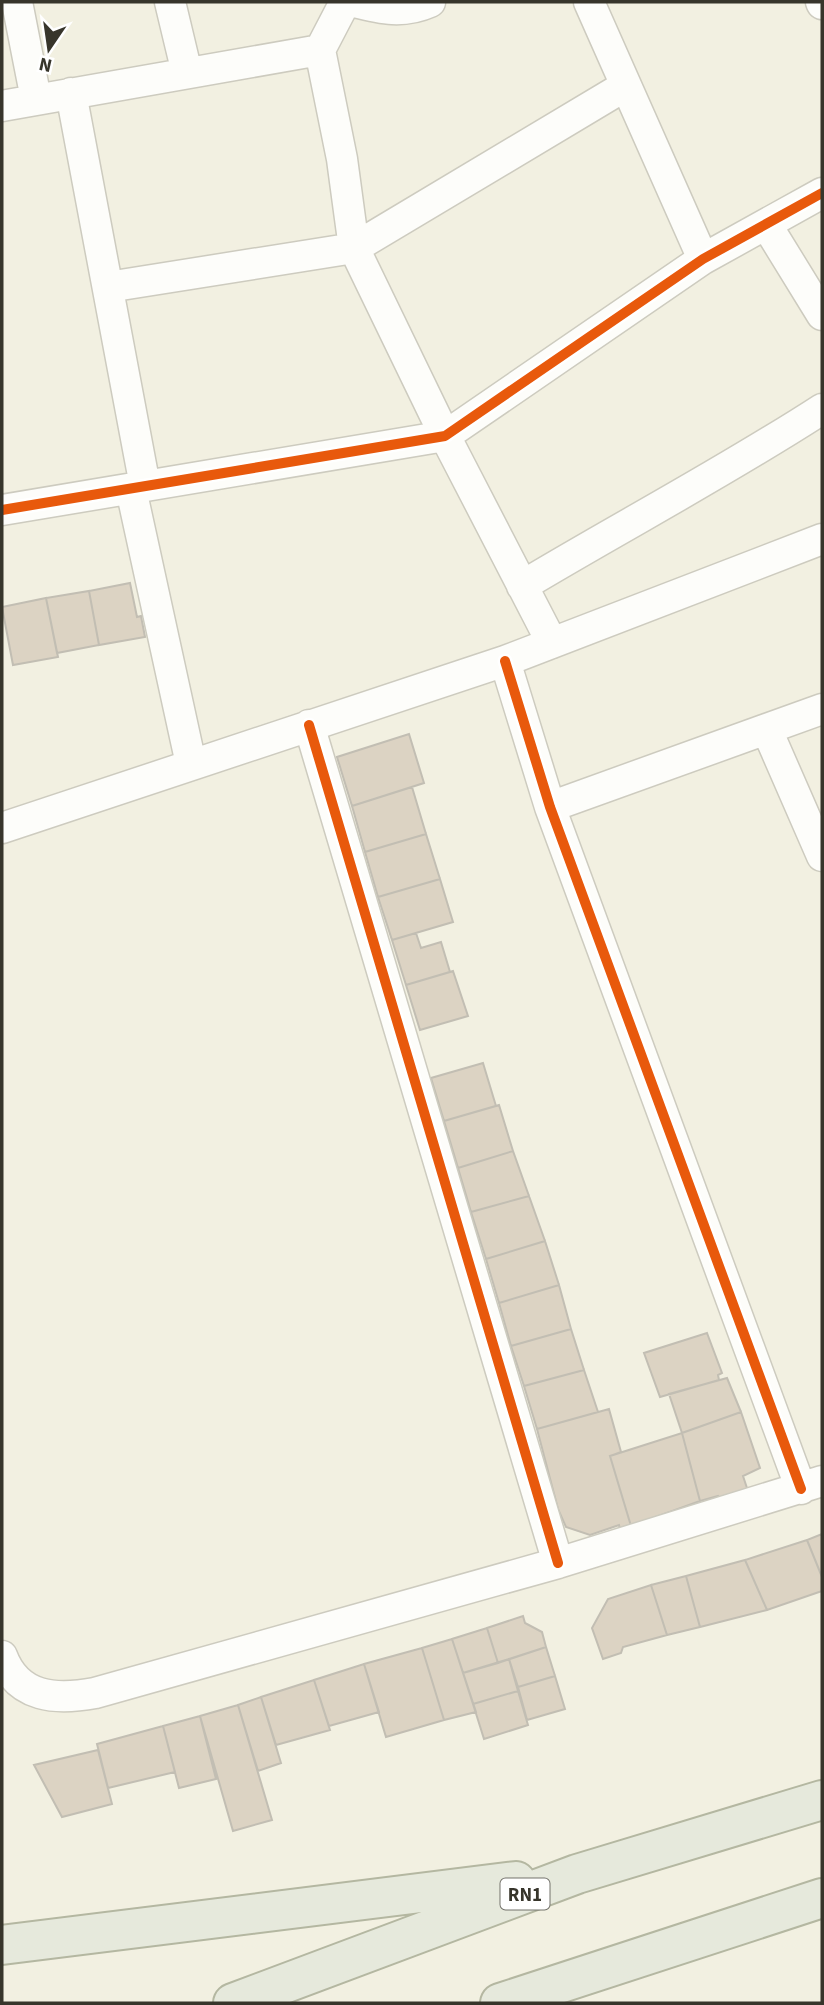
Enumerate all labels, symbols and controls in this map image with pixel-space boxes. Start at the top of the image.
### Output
north arrow [14,14,84,84]
text: N [36,50,55,79]
road number: RN1 [500,1878,550,1910]

